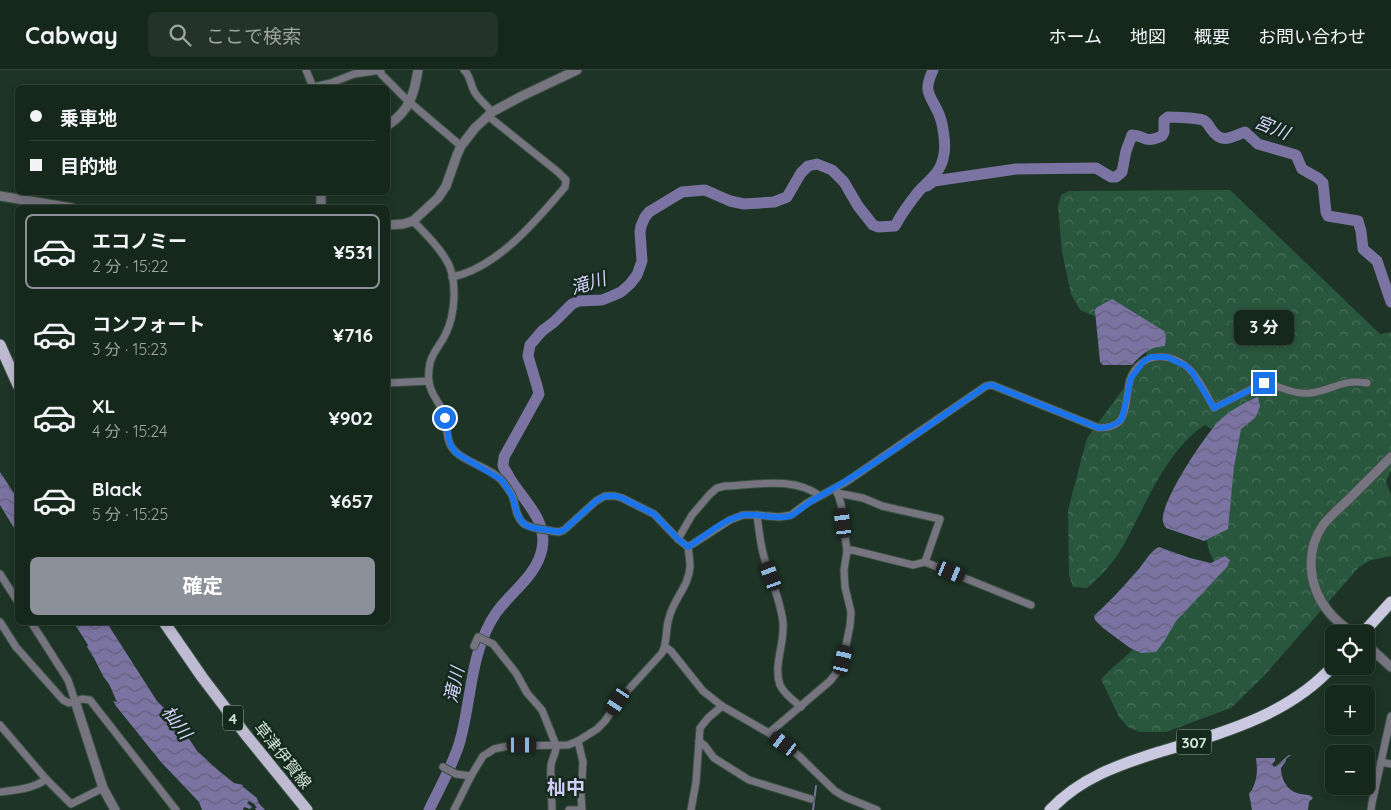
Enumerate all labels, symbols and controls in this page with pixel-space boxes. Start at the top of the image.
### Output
search box [148,12,498,57]
text: Cabway [25,20,118,50]
icon: search [166,21,194,49]
text: ここで検索 [206,24,301,48]
text: ホーム [1049,25,1102,48]
text: 地図 [1130,25,1166,48]
text: 概要 [1194,25,1230,48]
text: お問い合わせ [1258,25,1366,48]
text: 乗車地 [60,106,117,130]
water label: 宮川 [1251,110,1295,145]
text: 目的地 [60,154,117,178]
icon: car [32,229,77,274]
text: エコノミー [92,229,187,253]
text: ¥531 [333,240,373,264]
text: 2 分 · 15:22 [92,256,168,276]
water label: 滝川 [567,266,610,299]
callout: 3 分 [1234,310,1294,346]
icon: car [32,312,77,357]
text: コンフォート [92,312,205,336]
text: 3 分 [1249,317,1279,337]
text: ¥716 [333,323,373,347]
text: 3 分 · 15:23 [92,339,168,359]
route end [1253,372,1275,394]
text: XL [92,394,115,418]
icon: car [32,395,77,440]
text: ¥902 [328,406,373,430]
route start [434,407,456,429]
text: 4 分 · 15:24 [92,421,167,441]
text: Black [92,477,142,501]
icon: car [32,478,77,523]
text: ¥657 [330,489,373,513]
text: 5 分 · 15:25 [92,504,168,524]
car [833,507,852,539]
button: 確定 [30,557,375,615]
car [758,559,783,593]
car [934,559,967,585]
map controls [1325,625,1375,795]
button: locate [1325,625,1375,675]
car [832,644,853,676]
water label: 滝川 [439,663,469,705]
car [603,684,632,718]
button: + [1325,685,1375,735]
water label: 杣川 [157,701,198,745]
road number: 4 [223,706,243,730]
street label: 草津伊賀線 [250,718,316,792]
car [767,729,800,759]
road number: 307 [1176,730,1212,754]
car [507,738,537,753]
button: − [1325,745,1375,795]
district label: 杣中 [547,775,585,799]

